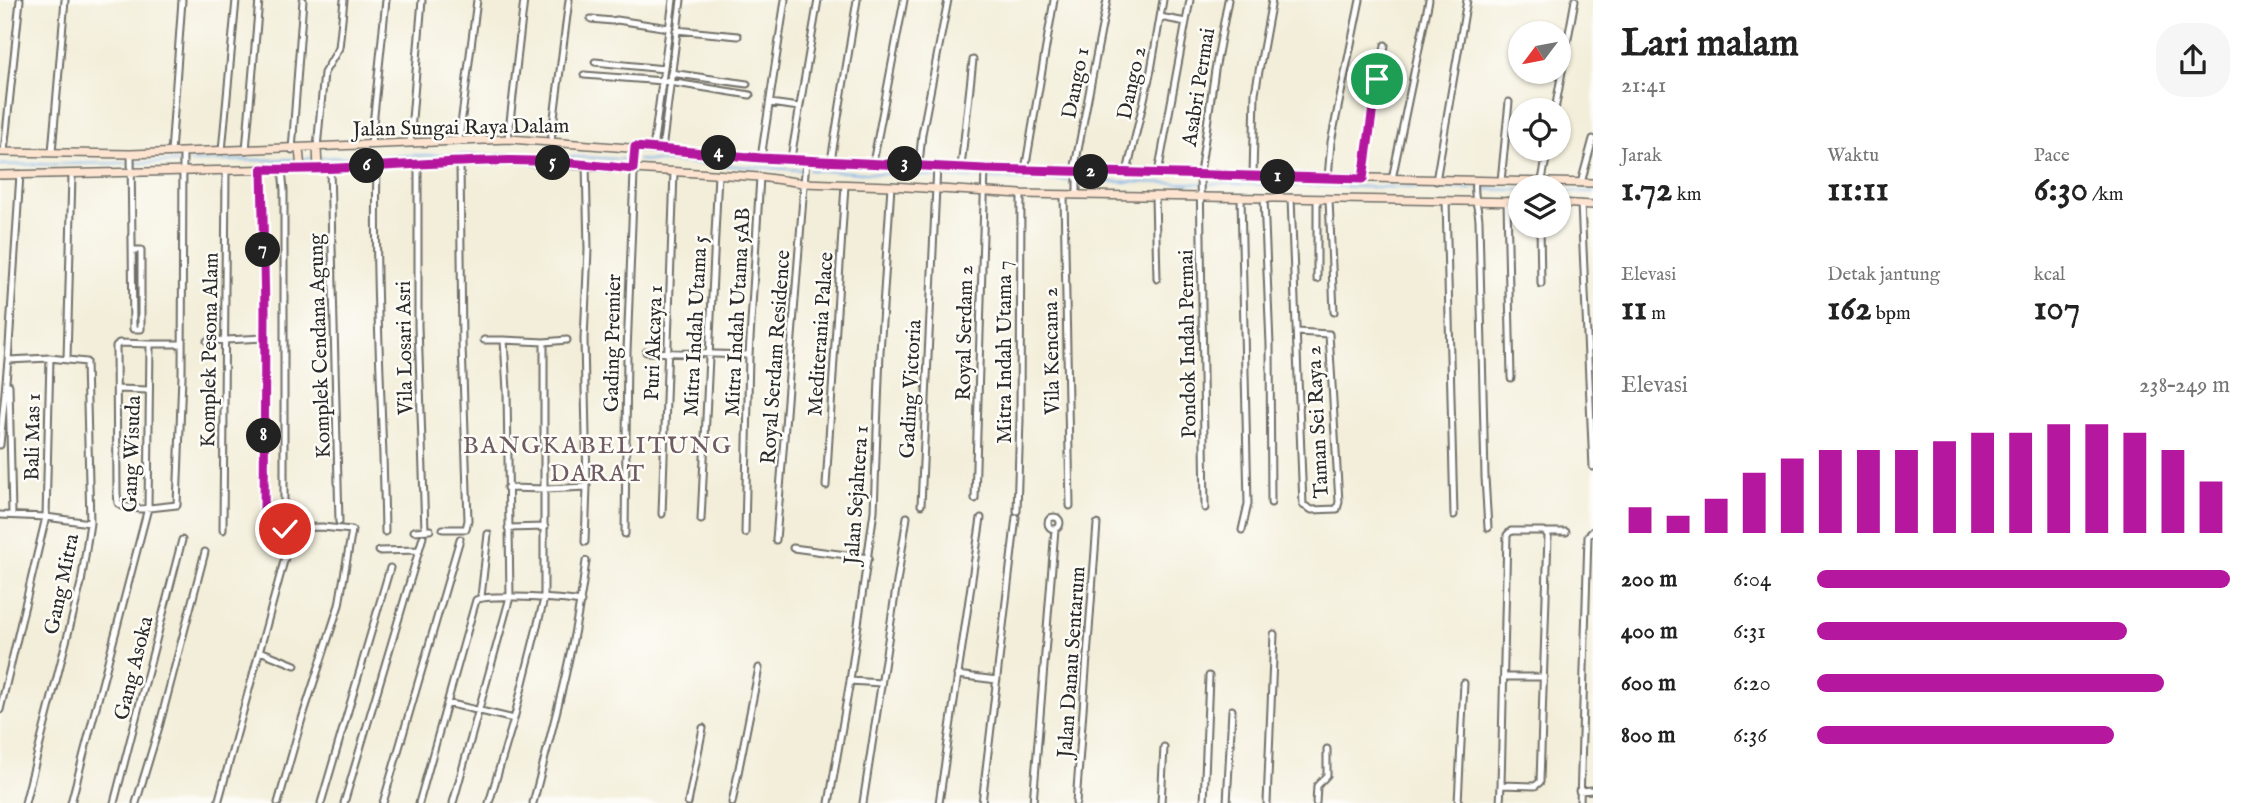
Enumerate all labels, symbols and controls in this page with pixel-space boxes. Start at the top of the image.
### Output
north arrow [1508,21,1572,84]
map controls [1508,21,1571,238]
text: Lari malam [1621,21,1799,69]
button: share [2156,23,2230,97]
street label: Asabri Permai [1177,26,1222,150]
street label: Dango 2 [1112,44,1153,122]
street label: Dango 1 [1056,45,1097,121]
pin [1347,49,1407,109]
icon: arrive [1358,60,1396,98]
text: 21:41 [1621,71,1666,100]
button: locate [1508,98,1571,161]
street label: Jalan Sungai Raya Dalam [350,113,570,144]
pin: 4 [702,136,736,170]
text: 4 [714,140,723,164]
text: Jarak [1621,144,1662,168]
text: Waktu [1827,144,1879,168]
text: Pace [2034,144,2070,168]
pin: 5 [536,146,570,180]
pin: 3 [888,146,922,182]
pin: 6 [350,148,384,184]
text: 5 [549,150,556,174]
text: 3 [901,151,908,175]
text: 6 [362,153,371,177]
pin: 2 [1074,154,1108,190]
text: 2 [1086,159,1095,183]
pin: 1 [1260,160,1296,194]
text: 1 [1274,164,1281,188]
text: 1.72 [1621,168,1673,213]
text: 11:11 [1827,168,1889,213]
text: 6:30 [2034,168,2088,213]
button: layers [1508,175,1571,238]
text: km [1673,183,1702,207]
text: /km [2088,183,2123,207]
street label: Mitra Indah Utama 5AB [720,207,757,417]
pin: 7 [246,232,280,268]
street label: Komplek Cendana Agung [303,232,338,459]
street label: Mitra Indah Utama 5 [678,235,715,417]
text: 7 [258,237,267,261]
street label: Royal Serdam Residence [756,249,797,465]
street label: Pondok Indah Permai [1173,249,1204,439]
street label: Mediterania Palace [802,251,841,417]
street label: Komplek Pesona Alam [195,252,226,448]
street label: Mitra Indah Utama 7 [992,260,1019,444]
text: Elevasi [1621,263,1676,287]
text: Detak jantung [1827,263,1940,287]
text: kcal [2034,263,2065,287]
street label: Royal Serdam 2 [951,265,980,401]
street label: Gading Premier [599,273,628,412]
street label: Vila Losari Asri [391,280,420,416]
street label: Puri Akcaya 1 [639,285,670,401]
street label: Vila Kencana 2 [1038,287,1067,416]
text: 11 [1621,287,1647,332]
text: 162 [1827,287,1872,332]
text: 107 [2034,287,2080,332]
text: m [1647,302,1666,326]
text: bpm [1872,302,1911,326]
street label: Gading Victoria [894,318,929,459]
street label: Taman Sei Raya 2 [1301,345,1336,499]
text: Elevasi [1621,371,1688,400]
text: 238–249 m [2139,371,2230,400]
street label: Bali Mas 1 [19,393,48,481]
street label: Gang Wisuda [117,394,148,513]
pin: 8 [246,418,282,453]
text: 8 [260,423,267,447]
street label: Jalan Sejahtera 1 [839,425,876,568]
district label: BANGKABELITUNG DARAT [463,431,733,490]
pin [255,499,315,559]
icon: check [266,510,304,548]
street label: Gang Mitra [39,531,86,637]
street label: Jalan Danau Sentarum [1052,565,1093,761]
text: 200 m [1621,565,1677,594]
text: 6:04 [1733,565,1771,594]
street label: Gang Asoka [109,613,161,723]
text: 400 m [1621,617,1678,646]
text: 6:31 [1733,617,1766,646]
text: 600 m [1621,669,1676,698]
text: 6:20 [1733,669,1771,698]
text: 800 m [1621,721,1675,750]
text: 6:36 [1733,721,1767,750]

